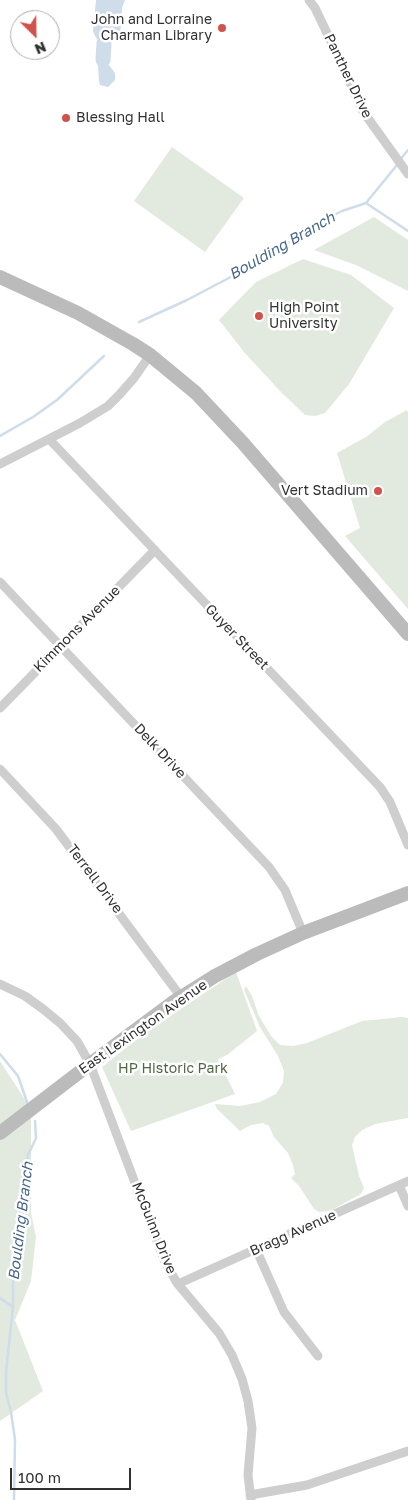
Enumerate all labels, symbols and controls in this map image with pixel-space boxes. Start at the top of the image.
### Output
north arrow [10,10,60,60]
place label: John and Lorraine Charman Library [91,12,212,44]
marker: John and Lorraine Charman Library [216,22,228,34]
street label: Panther Drive [320,31,376,121]
text: N [32,38,49,58]
place label: Blessing Hall [76,110,165,126]
marker: Blessing Hall [60,112,72,124]
water label: Boulding Branch [226,208,338,284]
place label: High Point University [269,300,339,332]
marker: High Point University [253,310,265,322]
place label: Vert Stadium [281,483,368,499]
marker: Vert Stadium [372,485,384,497]
street label: Kimmons Avenue [30,582,124,676]
street label: Guyer Street [202,601,272,673]
street label: Delk Drive [130,720,190,782]
street label: Terrell Drive [64,841,126,917]
street label: East Lexington Avenue [76,976,210,1078]
park label: HP Historic Park [118,1061,228,1077]
water label: Boulding Branch [5,1161,37,1281]
street label: McGuinn Drive [128,1180,180,1276]
street label: Bragg Avenue [247,1206,339,1260]
scale bar [12,1458,134,1490]
text: 100 m [18,1468,61,1486]

